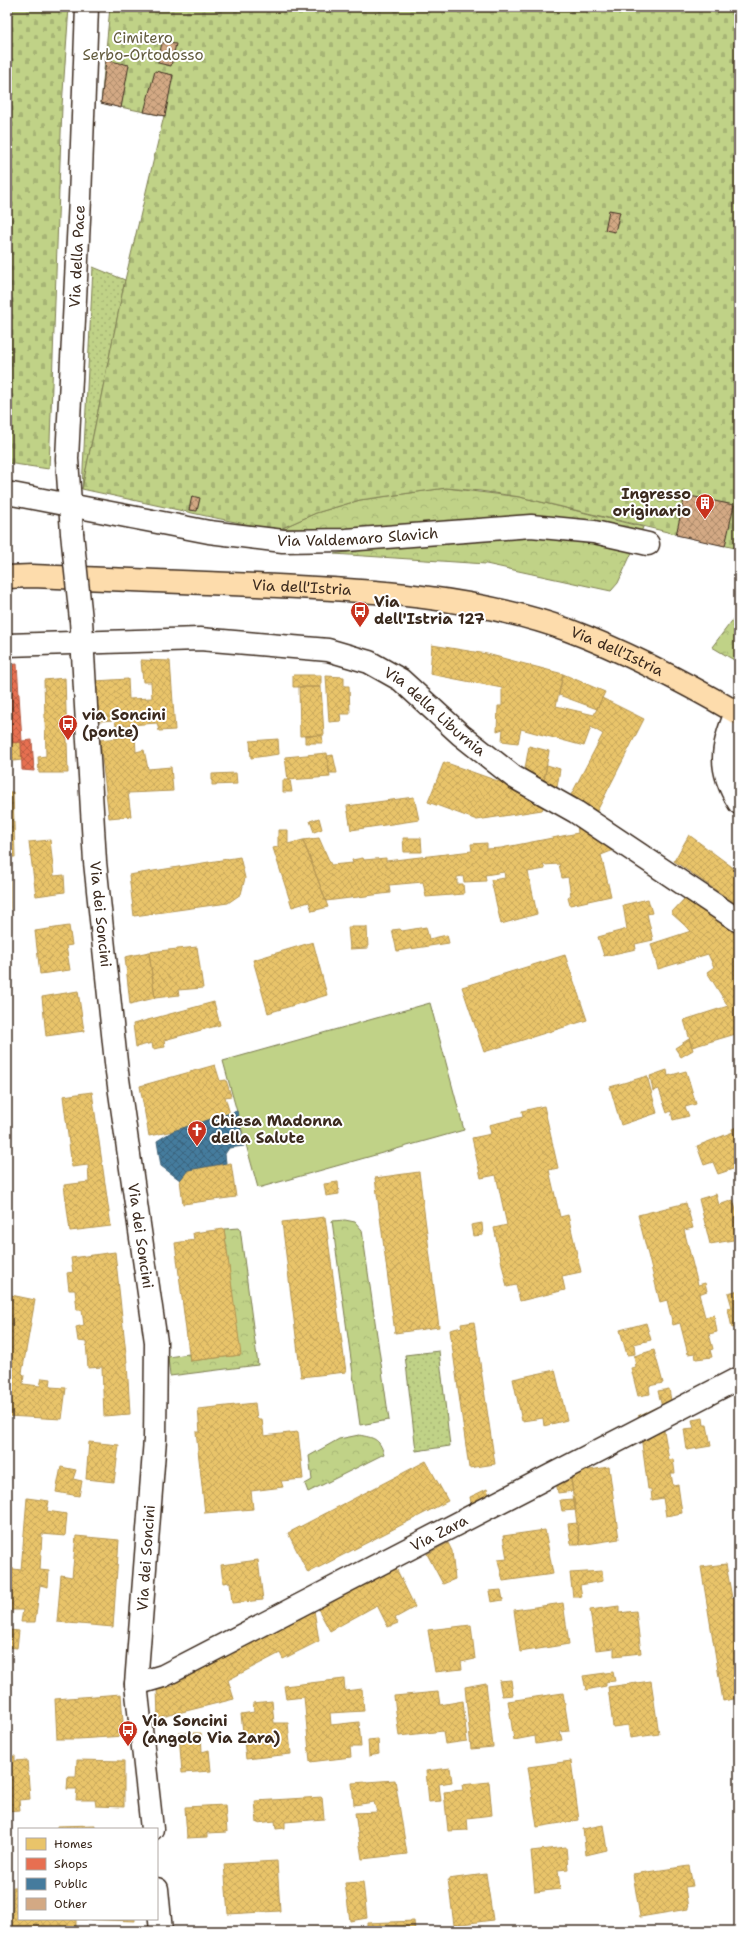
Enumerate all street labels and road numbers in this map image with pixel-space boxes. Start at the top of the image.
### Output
street label: Via della Pace [65,205,90,308]
street label: Via Valdemaro Slavich [276,523,439,551]
street label: Via dell'Istria [251,575,353,600]
street label: Via dell'Istria [568,622,667,681]
street label: Via della Liburnia [380,662,490,761]
street label: Via dei Soncini [85,860,116,968]
street label: Via dei Soncini [123,1182,158,1290]
street label: Via dei Soncini [132,1504,160,1612]
street label: Via Zara [407,1510,472,1556]

